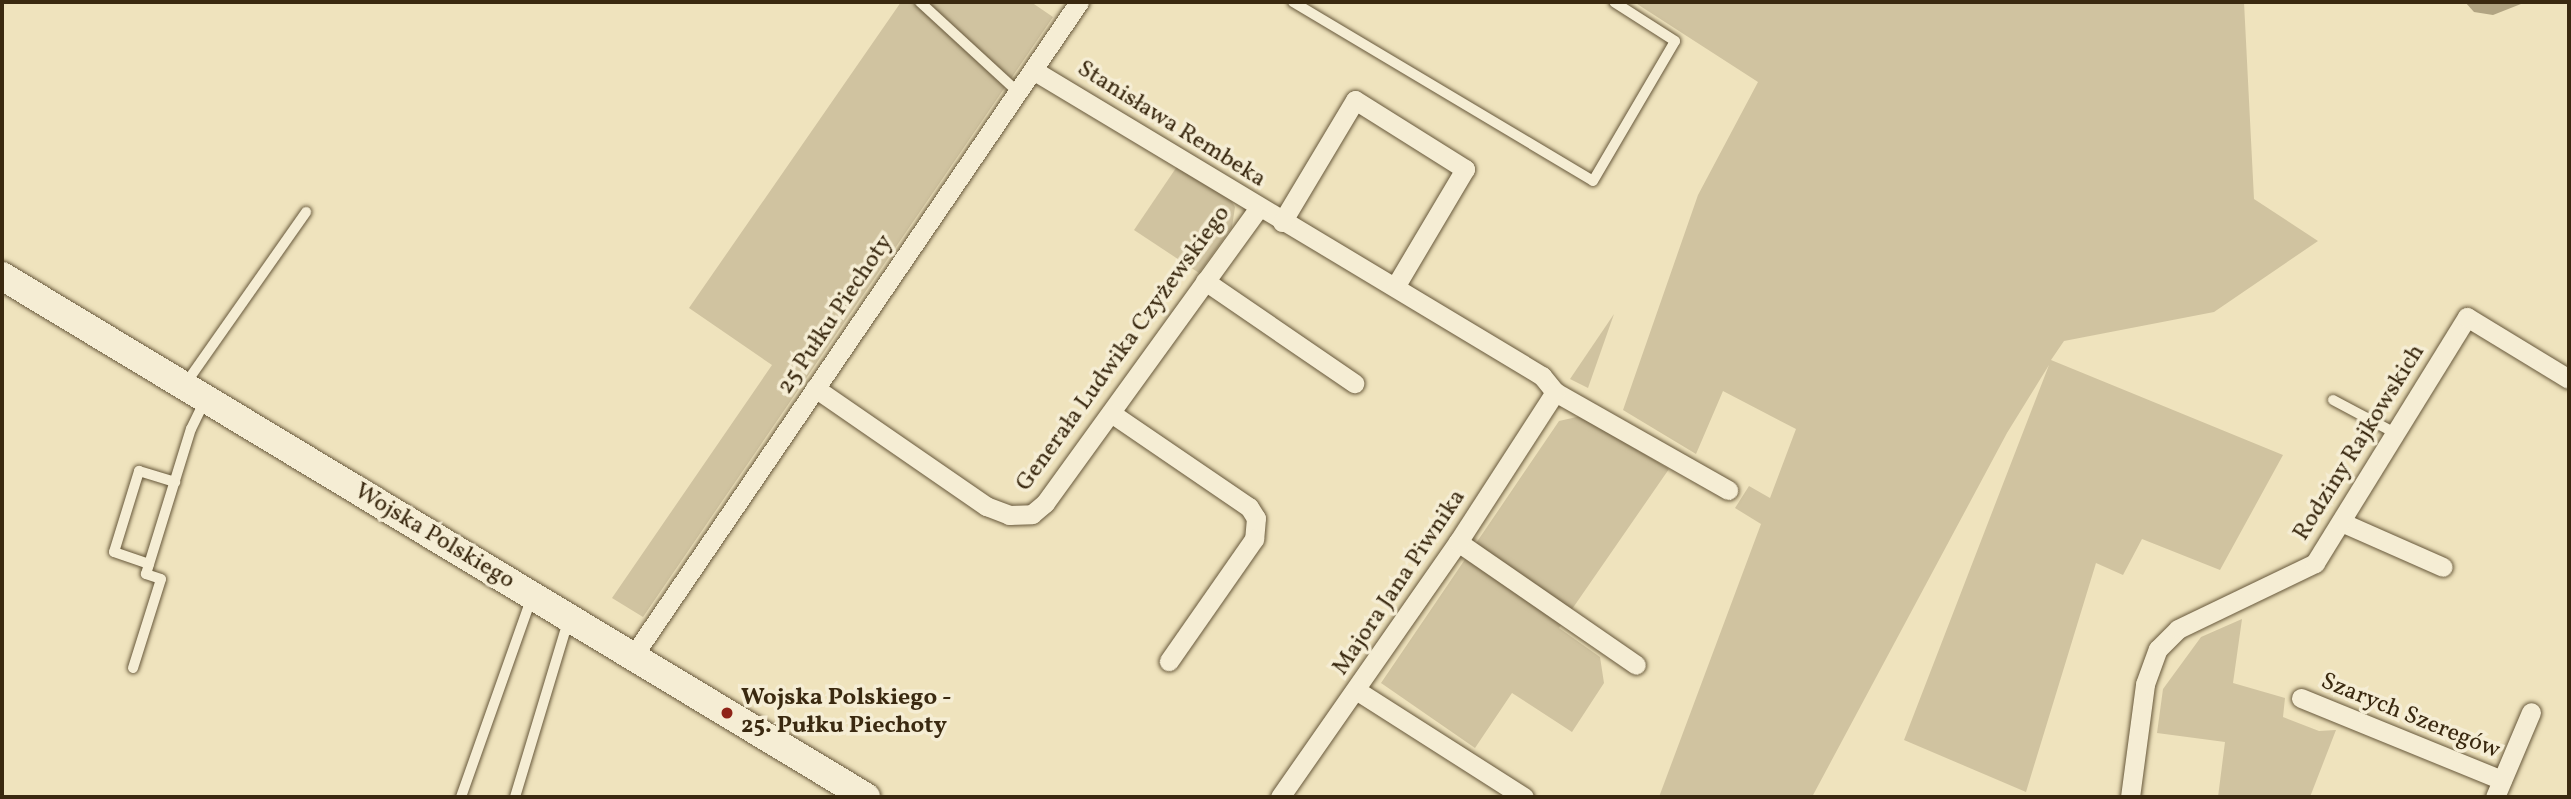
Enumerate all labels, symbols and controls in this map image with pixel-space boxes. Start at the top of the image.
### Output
street label: Stanisława Rembeka [1071,55,1271,195]
street label: Generała Ludwika Czyżewskiego [1011,201,1237,497]
street label: 25 Pułku Piechoty [772,230,900,400]
street label: Rodziny Rajkowskich [2288,339,2432,547]
street label: Wojska Polskiego [349,478,519,596]
street label: Majora Jana Piwnika [1327,485,1473,681]
street label: Szarych Szeregów [2316,668,2504,766]
place label: Wojska Polskiego - 25. Pułku Piechoty [741,685,952,741]
marker: Wojska Polskiego - 25. Pułku Piechoty [719,705,735,721]

